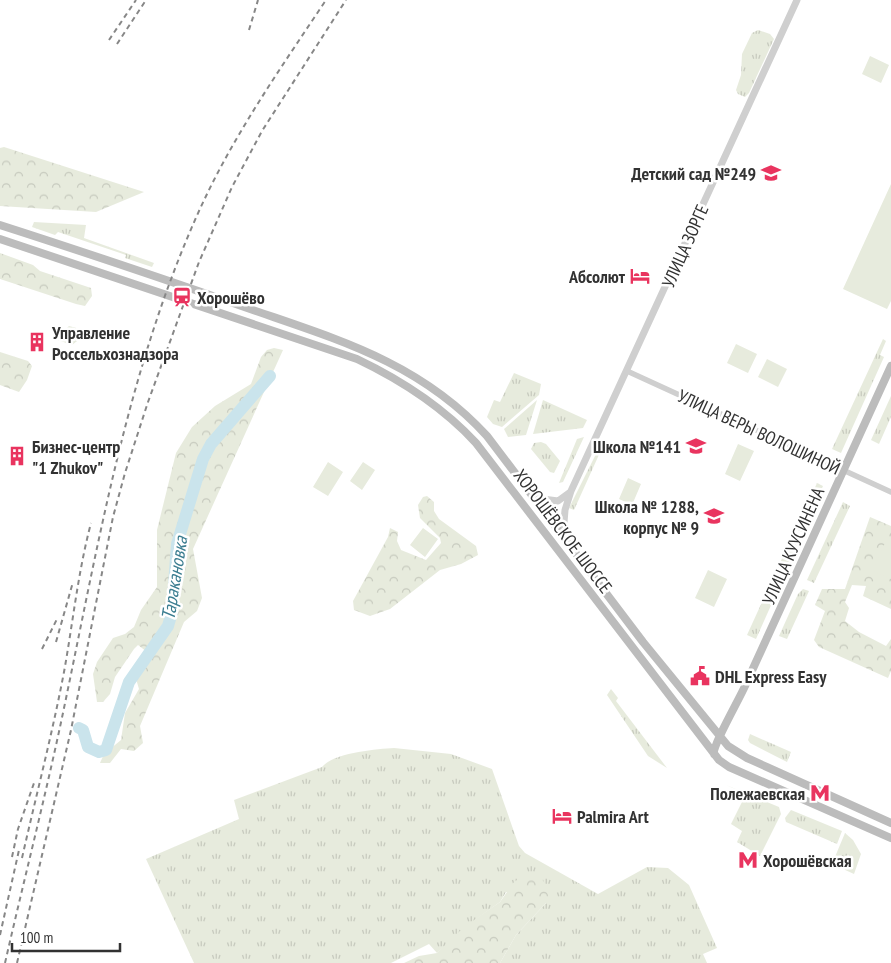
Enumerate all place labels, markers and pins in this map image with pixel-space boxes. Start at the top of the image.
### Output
place label: Детский сад №249 [631,162,756,185]
school or university icon: Детский сад №249 [760,162,782,184]
place label: Абсолют [568,265,626,288]
hotel icon: Абсолют [629,265,651,287]
station icon: Хорошёво [171,286,193,308]
place label: Хорошёво [197,286,265,309]
place label: Управление Россельхознадзора [51,321,179,365]
building icon: Управление Россельхознадзора [26,331,48,353]
place label: Бизнес-центр "1 Zhukov" [32,435,120,479]
place label: Школа №141 [593,435,681,458]
school or university icon: Школа №141 [685,435,707,457]
building icon: Бизнес-центр "1 Zhukov" [6,445,28,467]
place label: Школа № 1288, корпус № 9 [595,495,699,539]
school or university icon: Школа № 1288, корпус № 9 [703,505,725,527]
public building icon: DHL Express Easy [689,665,711,687]
place label: DHL Express Easy [715,665,827,688]
place label: Полежаевская [710,782,805,805]
metro station icon: Полежаевская [809,782,831,804]
hotel icon: Palmira Art [551,805,573,827]
place label: Palmira Art [577,805,649,828]
metro station icon: Хорошёвская [737,849,759,871]
place label: Хорошёвская [763,849,851,872]

